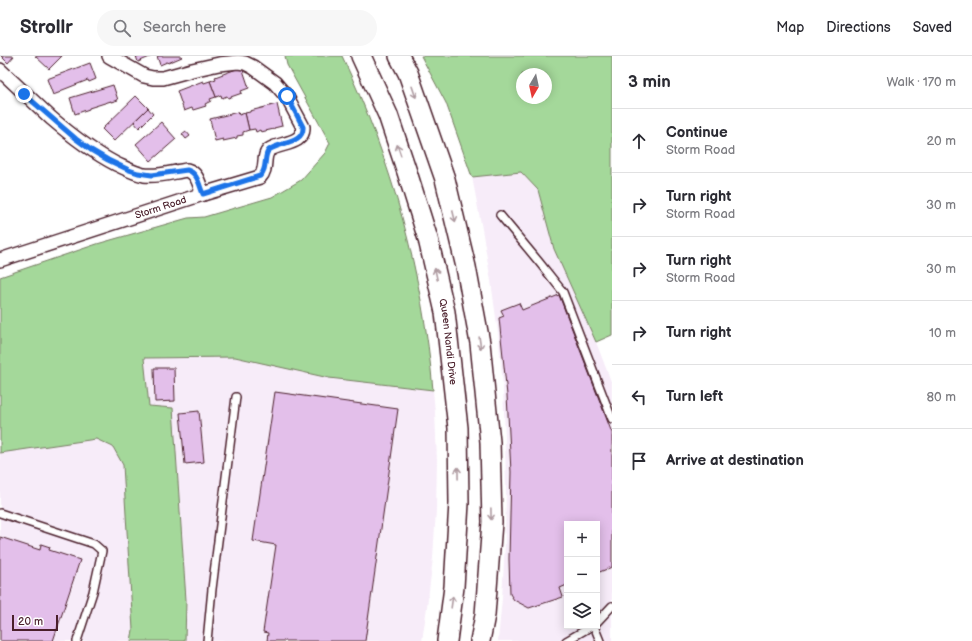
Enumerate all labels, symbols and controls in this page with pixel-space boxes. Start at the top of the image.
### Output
search box [97,10,377,46]
text: Strollr [20,16,73,39]
icon: search [111,17,133,39]
text: Search here [143,18,226,37]
text: Map [776,19,804,36]
text: Directions [826,19,891,36]
text: Saved [913,19,952,36]
north arrow [516,68,552,104]
text: 3 min [628,72,671,92]
text: Walk · 170 m [886,74,956,90]
route end [15,85,33,103]
one-way arrow [411,86,419,98]
route start [278,87,296,105]
text: Continue [666,123,728,142]
icon: ahead [628,130,650,152]
text: 20 m [926,133,956,149]
text: Storm Road [666,142,735,158]
one-way arrow [395,144,403,156]
text: Turn right [666,187,731,206]
street label: Storm Road [133,194,188,222]
icon: right [628,194,650,216]
text: 30 m [926,197,956,213]
text: Storm Road [666,206,735,222]
one-way arrow [450,209,458,222]
text: Turn right [666,251,731,270]
icon: right [628,258,650,280]
text: 30 m [926,261,956,277]
one-way arrow [432,268,440,281]
text: Storm Road [666,270,735,286]
street label: Queen Nandi Drive [436,297,459,386]
icon: right [628,322,650,344]
text: Turn right [666,323,731,342]
text: 10 m [929,325,956,341]
one-way arrow [476,336,484,349]
icon: left [628,386,650,408]
text: Turn left [666,387,723,406]
text: 80 m [927,389,956,405]
icon: arrive [628,450,650,472]
text: Arrive at destination [666,451,804,470]
one-way arrow [455,467,462,480]
one-way arrow [488,507,495,520]
map controls [564,521,600,629]
button: + [564,521,600,557]
button: − [564,557,600,593]
button: layers [564,593,600,629]
one-way arrow [448,596,456,609]
scale bar [12,613,58,632]
text: 20 m [18,615,43,628]

